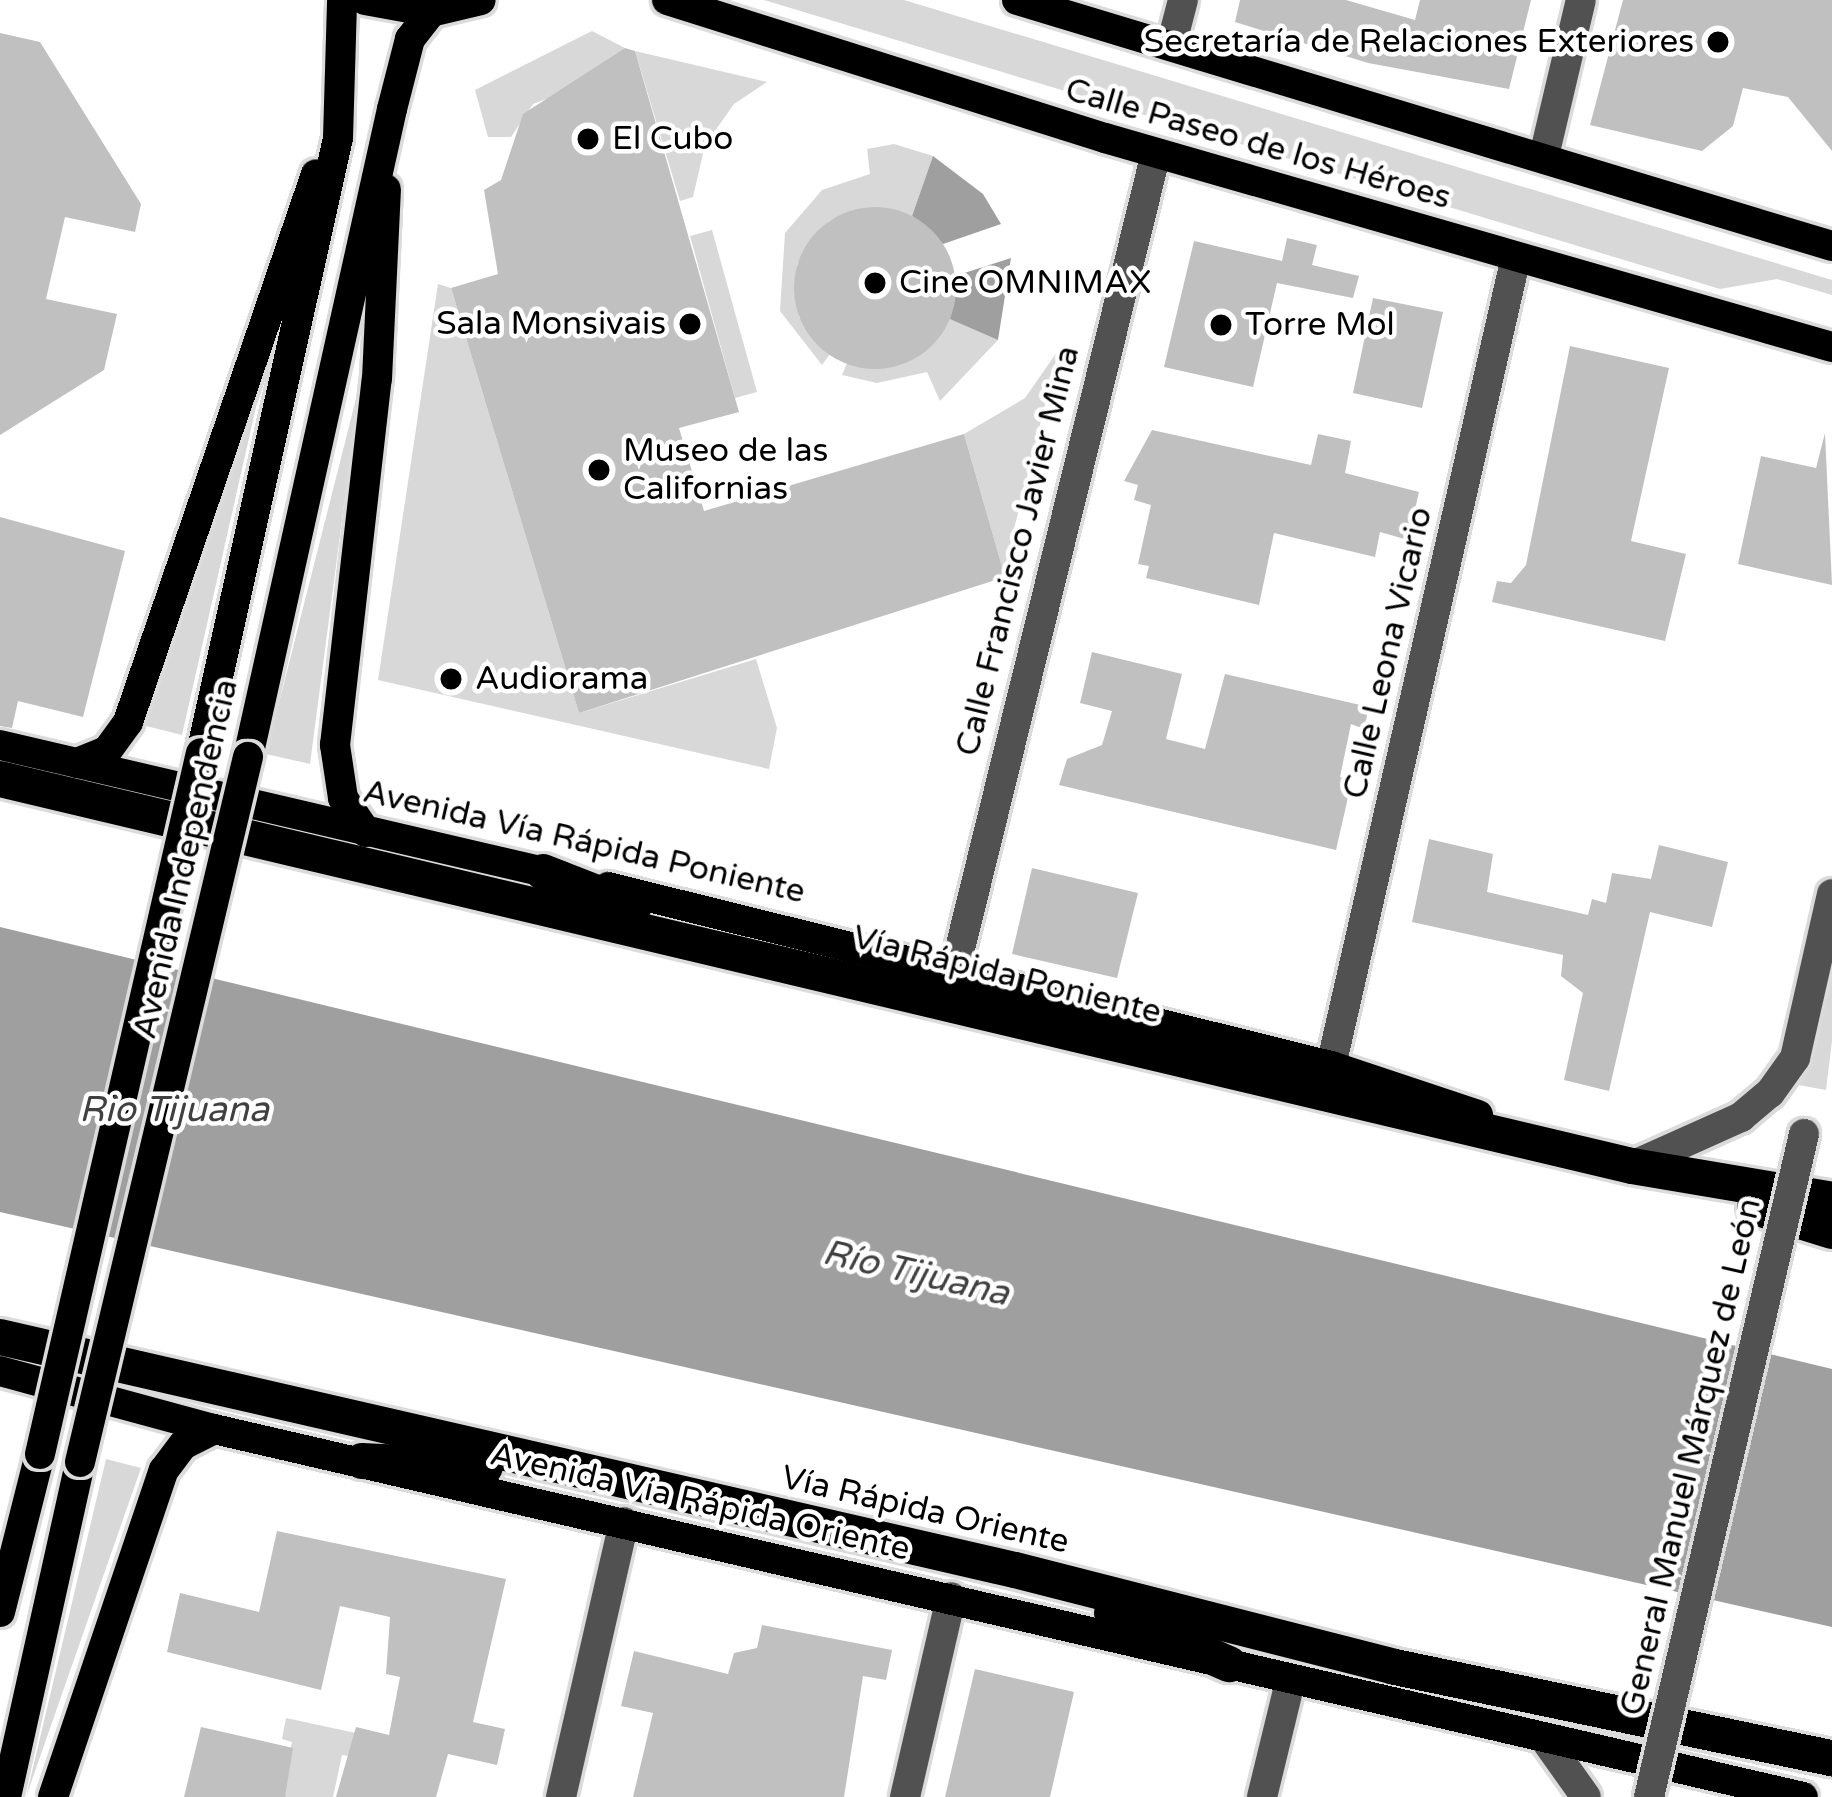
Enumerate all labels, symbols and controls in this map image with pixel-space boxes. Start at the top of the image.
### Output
place label: Secretaría de Relaciones Exteriores [1144,22,1694,62]
marker: Secretaría de Relaciones Exteriores [1705,29,1731,55]
street label: Calle Paseo de los Héroes [1061,70,1455,218]
place label: El Cubo [612,119,733,159]
marker: El Cubo [575,126,601,152]
place label: Cine OMNIMAX [899,263,1152,303]
marker: Cine OMNIMAX [862,270,888,296]
place label: Sala Monsivais [436,304,666,344]
place label: Torre Mol [1245,305,1395,345]
marker: Sala Monsivais [677,311,703,337]
marker: Torre Mol [1208,312,1234,338]
street label: Calle Francisco Javier Mina [948,342,1088,760]
place label: Museo de las Californias [623,431,828,509]
marker: Museo de las Californias [586,457,612,483]
street label: Calle Leona Vicario [1335,503,1441,803]
place label: Audiorama [475,659,648,699]
marker: Audiorama [438,666,464,692]
street label: Avenida Independencia [125,675,247,1043]
street label: Avenida Vía Rápida Poniente [359,772,809,912]
street label: Vía Rápida Poniente [849,918,1165,1032]
water label: Rio Tijuana [79,1088,269,1132]
street label: General Manuel Márquez de León [1612,1195,1770,1719]
water label: Río Tijuana [819,1231,1013,1315]
street label: Avenida Vía Rápida Oriente [486,1434,914,1570]
street label: Vía Rápida Oriente [777,1458,1073,1562]

